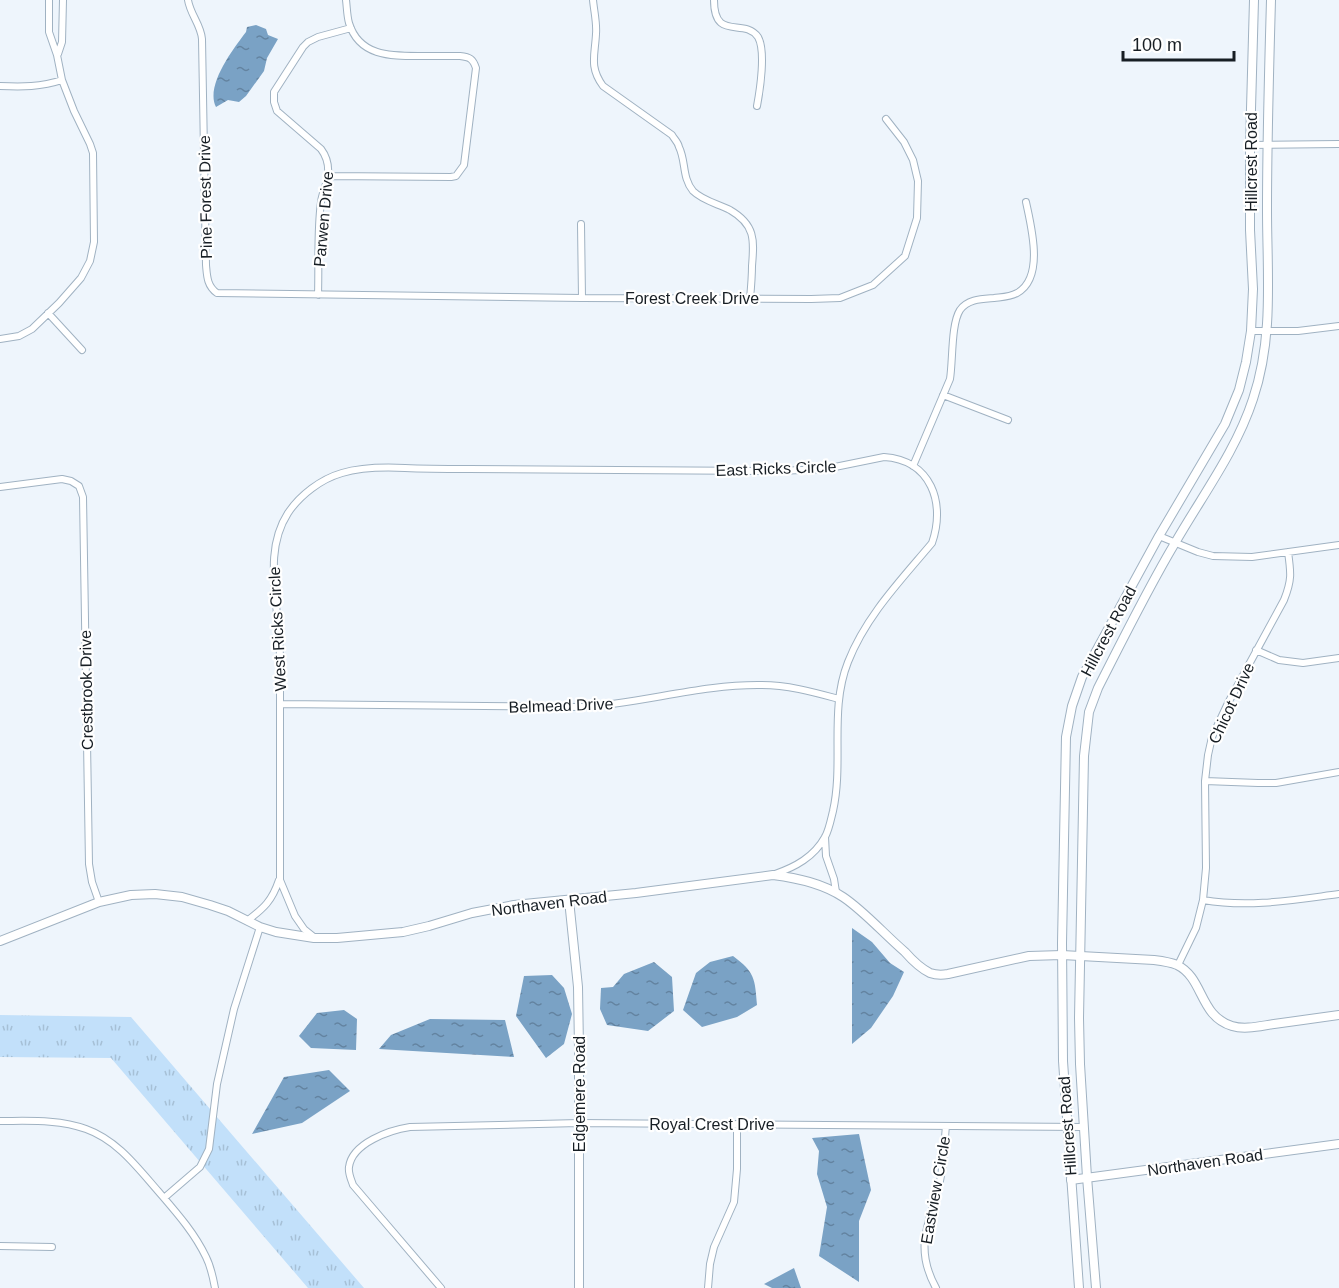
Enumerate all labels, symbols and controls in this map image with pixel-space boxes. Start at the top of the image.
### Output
scale bar [1123,24,1234,62]
text: 100 m [1132,35,1182,55]
street label: Hillcrest Road [1243,112,1260,212]
street label: Pine Forest Drive [196,135,215,259]
street label: Parwen Drive [311,170,336,268]
street label: Forest Creek Drive [625,290,759,307]
street label: East Ricks Circle [715,458,837,479]
street label: West Ricks Circle [266,566,289,692]
street label: Hillcrest Road [1078,583,1139,679]
street label: Crestbrook Drive [77,630,96,750]
street label: Chicot Drive [1205,660,1258,746]
street label: Belmead Drive [508,695,614,716]
street label: Northaven Road [490,888,608,919]
street label: Edgemere Road [571,1036,588,1152]
street label: Hillcrest Road [1056,1076,1079,1176]
street label: Royal Crest Drive [649,1116,775,1133]
street label: Eastview Circle [918,1135,953,1245]
street label: Northaven Road [1146,1146,1264,1179]

